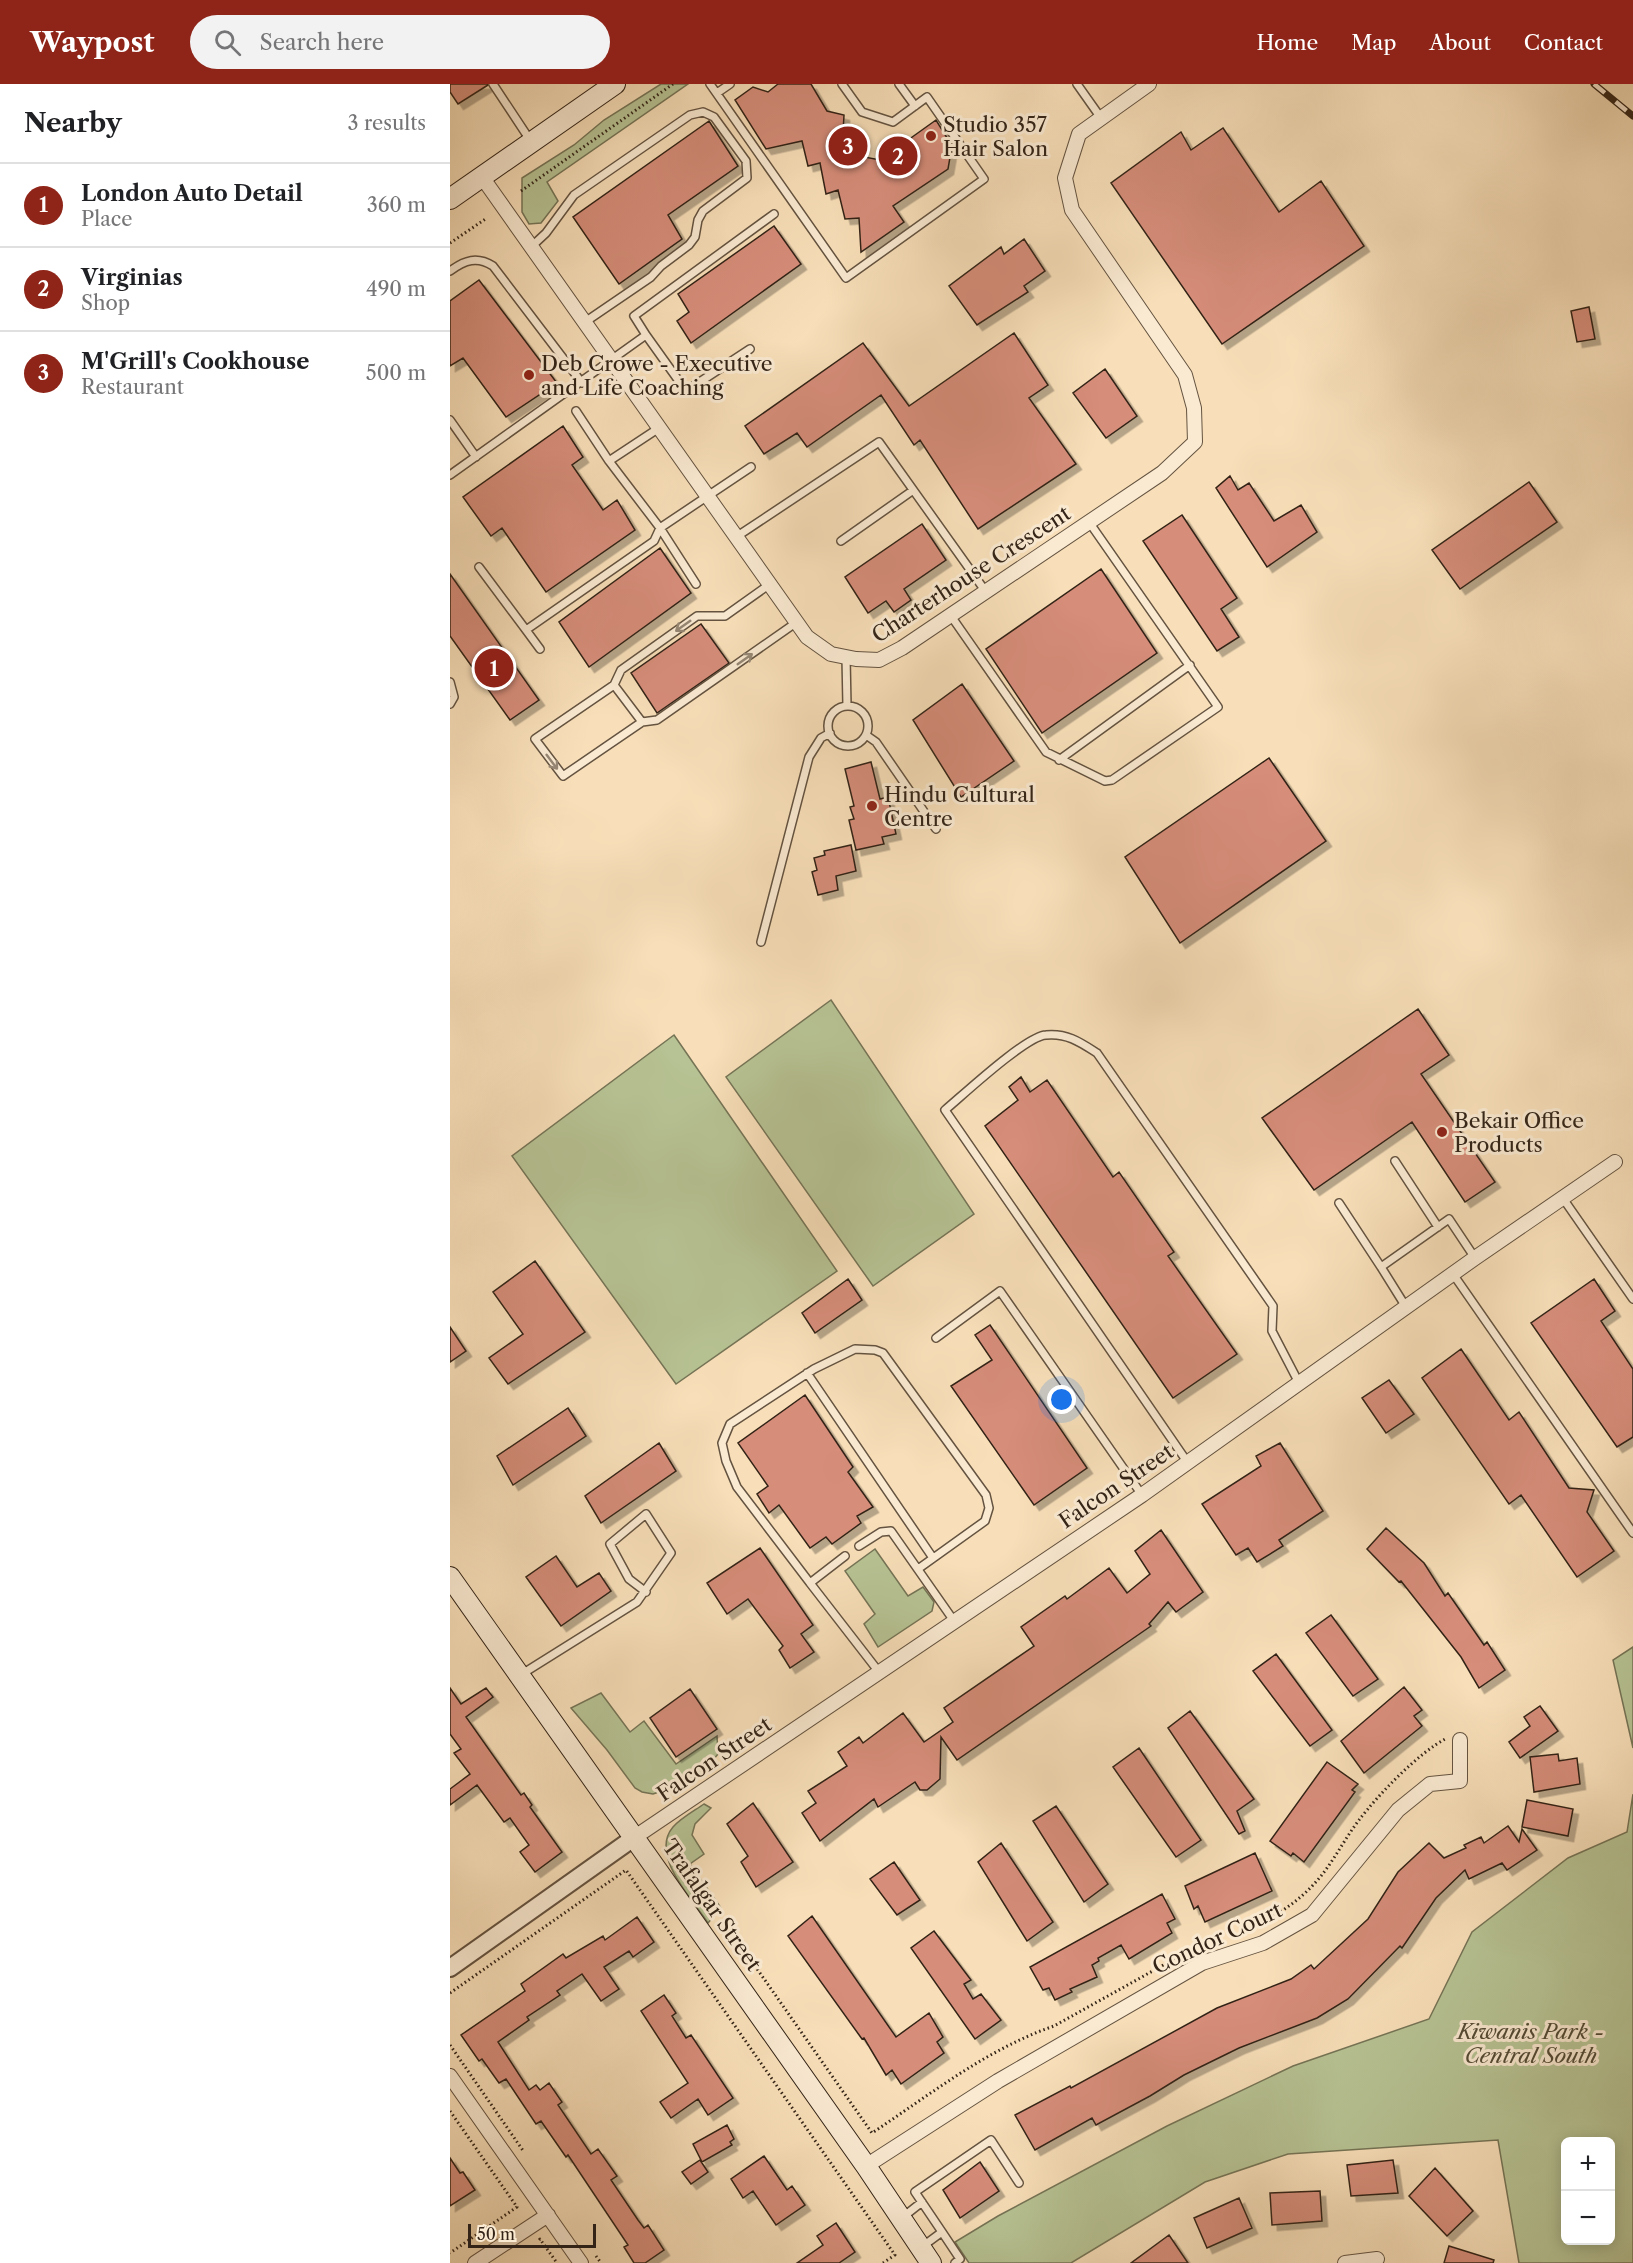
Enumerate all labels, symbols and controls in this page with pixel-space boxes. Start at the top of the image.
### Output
search box [190,15,610,69]
text: Waypost [30,25,154,59]
icon: search [211,26,244,59]
text: Search here [259,29,384,56]
text: Home [1257,30,1318,55]
text: Map [1351,30,1396,55]
text: About [1429,30,1491,55]
text: Contact [1524,30,1603,55]
text: Nearby [24,107,122,139]
text: 3 results [348,111,426,135]
place label: Studio 357 Hair Salon [943,112,1048,161]
pin: 3 [828,124,868,168]
marker: Studio 357 Hair Salon [924,129,938,143]
pin: 2 [878,134,918,178]
text: London Auto Detail [81,180,303,207]
text: 1 [39,193,48,217]
text: 360 m [367,193,426,217]
text: Place [81,207,132,231]
text: Virginias [81,264,183,291]
text: 2 [38,277,49,301]
text: 490 m [366,277,426,301]
text: Shop [81,291,130,315]
text: M'Grill's Cookhouse [81,348,309,375]
place label: Deb Crowe - Executive and Life Coaching [541,351,773,400]
text: 3 [38,361,49,385]
text: 500 m [366,361,426,385]
marker: Deb Crowe - Executive and Life Coaching [522,368,536,382]
text: Restaurant [81,375,184,399]
street label: Charterhouse Crescent [867,500,1075,648]
one-way arrow [675,620,691,632]
pin: 1 [474,646,513,690]
one-way arrow [736,653,753,665]
one-way arrow [545,753,558,769]
place label: Hindu Cultural Centre [884,782,1035,831]
marker: Hindu Cultural Centre [865,799,879,813]
place label: Bekair Office Products [1454,1108,1584,1157]
marker: Bekair Office Products [1435,1125,1449,1139]
your location [1047,1385,1076,1414]
street label: Falcon Street [1054,1438,1178,1533]
street label: Falcon Street [652,1711,776,1806]
street label: Trafalgar Street [657,1834,767,1976]
street label: Condor Court [1148,1897,1286,1979]
park label: Kiwanis Park - Central South [1455,2019,1605,2068]
map controls [1561,2137,1615,2245]
button: + [1561,2137,1615,2191]
button: − [1561,2191,1615,2245]
scale bar [468,2221,596,2248]
text: 50 m [477,2224,515,2244]

